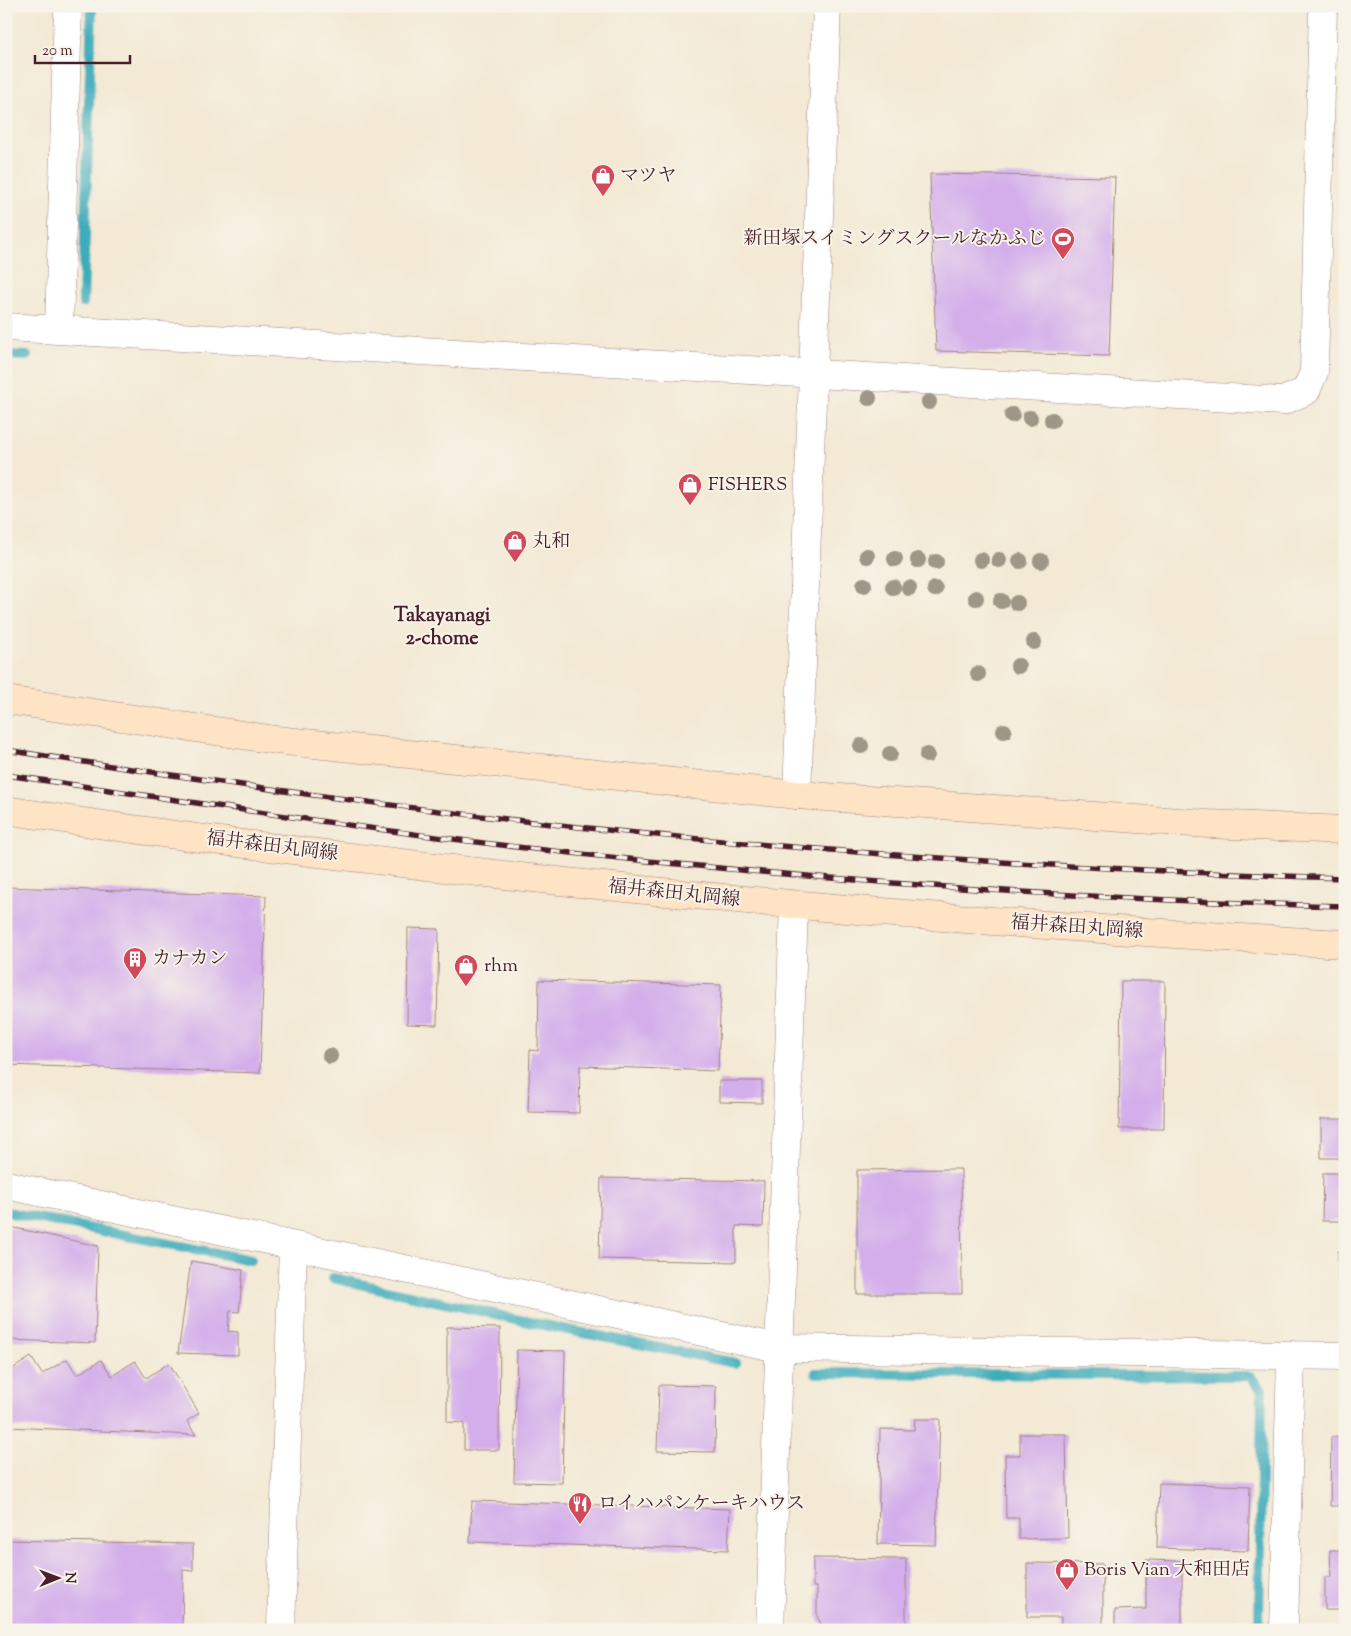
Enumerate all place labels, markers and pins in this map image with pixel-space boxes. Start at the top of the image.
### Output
shop icon: マツヤ [590,163,616,197]
place label: マツヤ [620,163,676,190]
place label: 新田塚スイミングスクールなかふじ [743,226,1046,253]
sports icon: 新田塚スイミングスクールなかふじ [1050,226,1076,260]
shop icon: FISHERS [677,472,703,506]
place label: FISHERS [708,472,787,499]
shop icon: 丸和 [502,529,528,563]
place label: 丸和 [532,529,570,556]
building icon: カナカン [122,946,148,980]
place label: カナカン [152,946,228,973]
shop icon: rhm [453,953,479,987]
place label: rhm [484,953,518,980]
restaurant icon: ロイハパンケーキハウス [567,1491,593,1525]
place label: ロイハパンケーキハウス [598,1491,805,1518]
shop icon: Boris Vian 大和田店 [1054,1557,1080,1591]
place label: Boris Vian 大和田店 [1084,1557,1250,1584]

